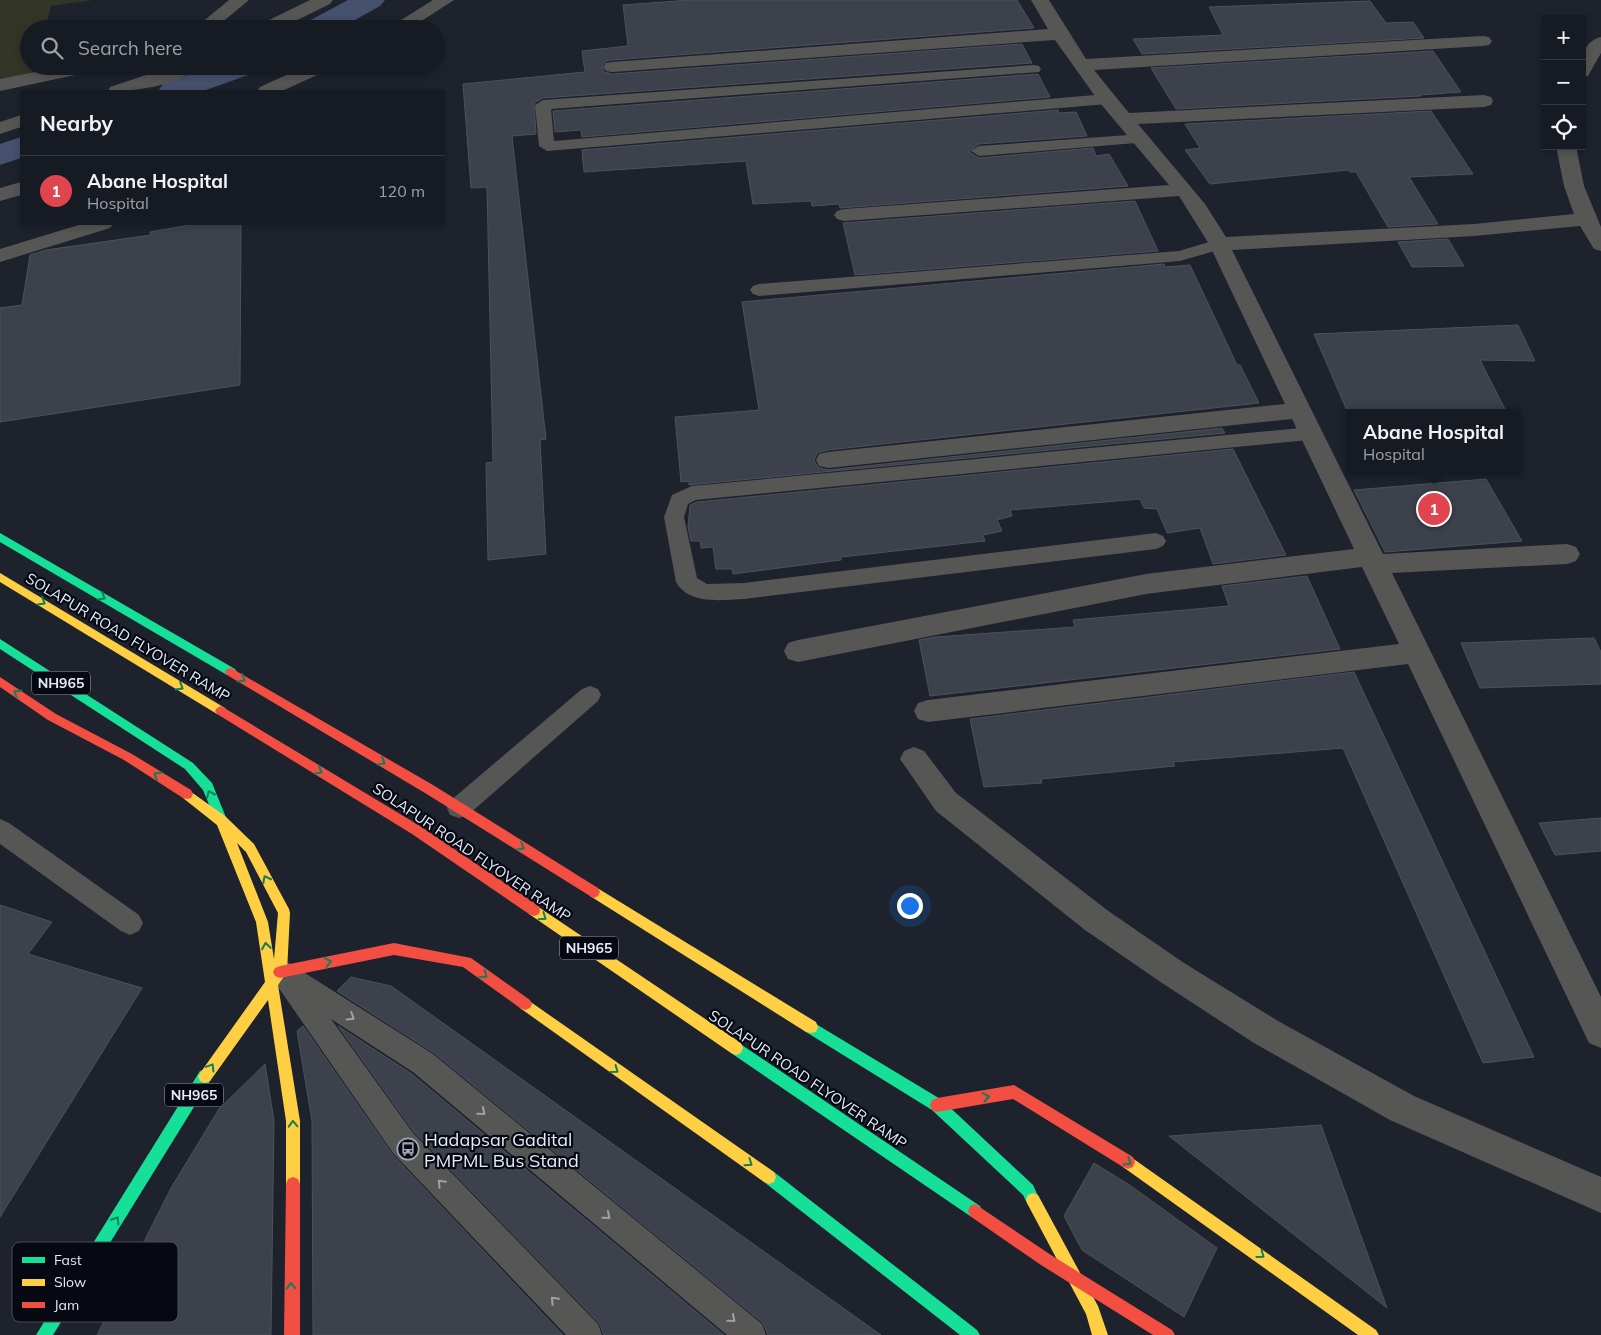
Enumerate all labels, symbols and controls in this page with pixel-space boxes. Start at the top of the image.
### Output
map controls [1541,15,1586,150]
button: + [1541,15,1586,60]
search box [20,20,445,75]
icon: search [38,34,66,62]
text: Search here [78,36,182,60]
button: − [1541,60,1586,105]
button: locate [1541,105,1586,150]
text: Nearby [40,110,113,136]
text: Abane Hospital [87,169,228,193]
text: 1 [51,181,61,201]
text: 120 m [378,181,425,201]
text: Hospital [87,193,149,213]
popup [1346,409,1521,474]
text: Abane Hospital [1363,420,1504,444]
text: Hospital [1363,444,1425,464]
pin: 1 [1418,490,1450,528]
street label: SOLAPUR ROAD FLYOVER RAMP [22,568,234,706]
one-way arrow [97,590,106,600]
one-way arrow [36,596,45,605]
road number: NH965 [32,671,90,694]
one-way arrow [237,673,246,683]
one-way arrow [175,680,184,690]
one-way arrow [13,690,22,699]
one-way arrow [377,755,386,765]
one-way arrow [314,765,323,775]
one-way arrow [153,771,162,781]
street label: SOLAPUR ROAD FLYOVER RAMP [369,778,575,926]
one-way arrow [206,790,217,799]
one-way arrow [516,840,525,850]
one-way arrow [262,875,272,884]
your location [897,893,923,919]
one-way arrow [538,911,547,920]
road number: NH965 [560,936,618,960]
one-way arrow [261,942,271,950]
one-way arrow [323,958,332,968]
one-way arrow [478,969,487,978]
street label: SOLAPUR ROAD FLYOVER RAMP [705,1005,911,1153]
one-way arrow [345,1011,354,1020]
one-way arrow [205,1063,215,1072]
one-way arrow [609,1064,619,1073]
road number: NH965 [165,1084,223,1106]
one-way arrow [981,1092,990,1102]
one-way arrow [476,1106,485,1114]
one-way arrow [287,1120,298,1128]
place label: Hadapsar Gadital PMPML Bus Stand [424,1128,579,1172]
bus stop icon: Hadapsar Gadital PMPML Bus Stand [396,1137,420,1161]
one-way arrow [1122,1155,1131,1165]
one-way arrow [743,1157,752,1166]
one-way arrow [438,1179,447,1188]
one-way arrow [601,1210,610,1218]
one-way arrow [110,1216,120,1225]
legend [12,1242,178,1322]
one-way arrow [1255,1250,1264,1258]
text: Fast [54,1251,82,1269]
text: Slow [54,1273,86,1291]
one-way arrow [286,1282,296,1290]
text: Jam [54,1296,79,1314]
one-way arrow [551,1297,560,1306]
one-way arrow [726,1314,735,1322]

